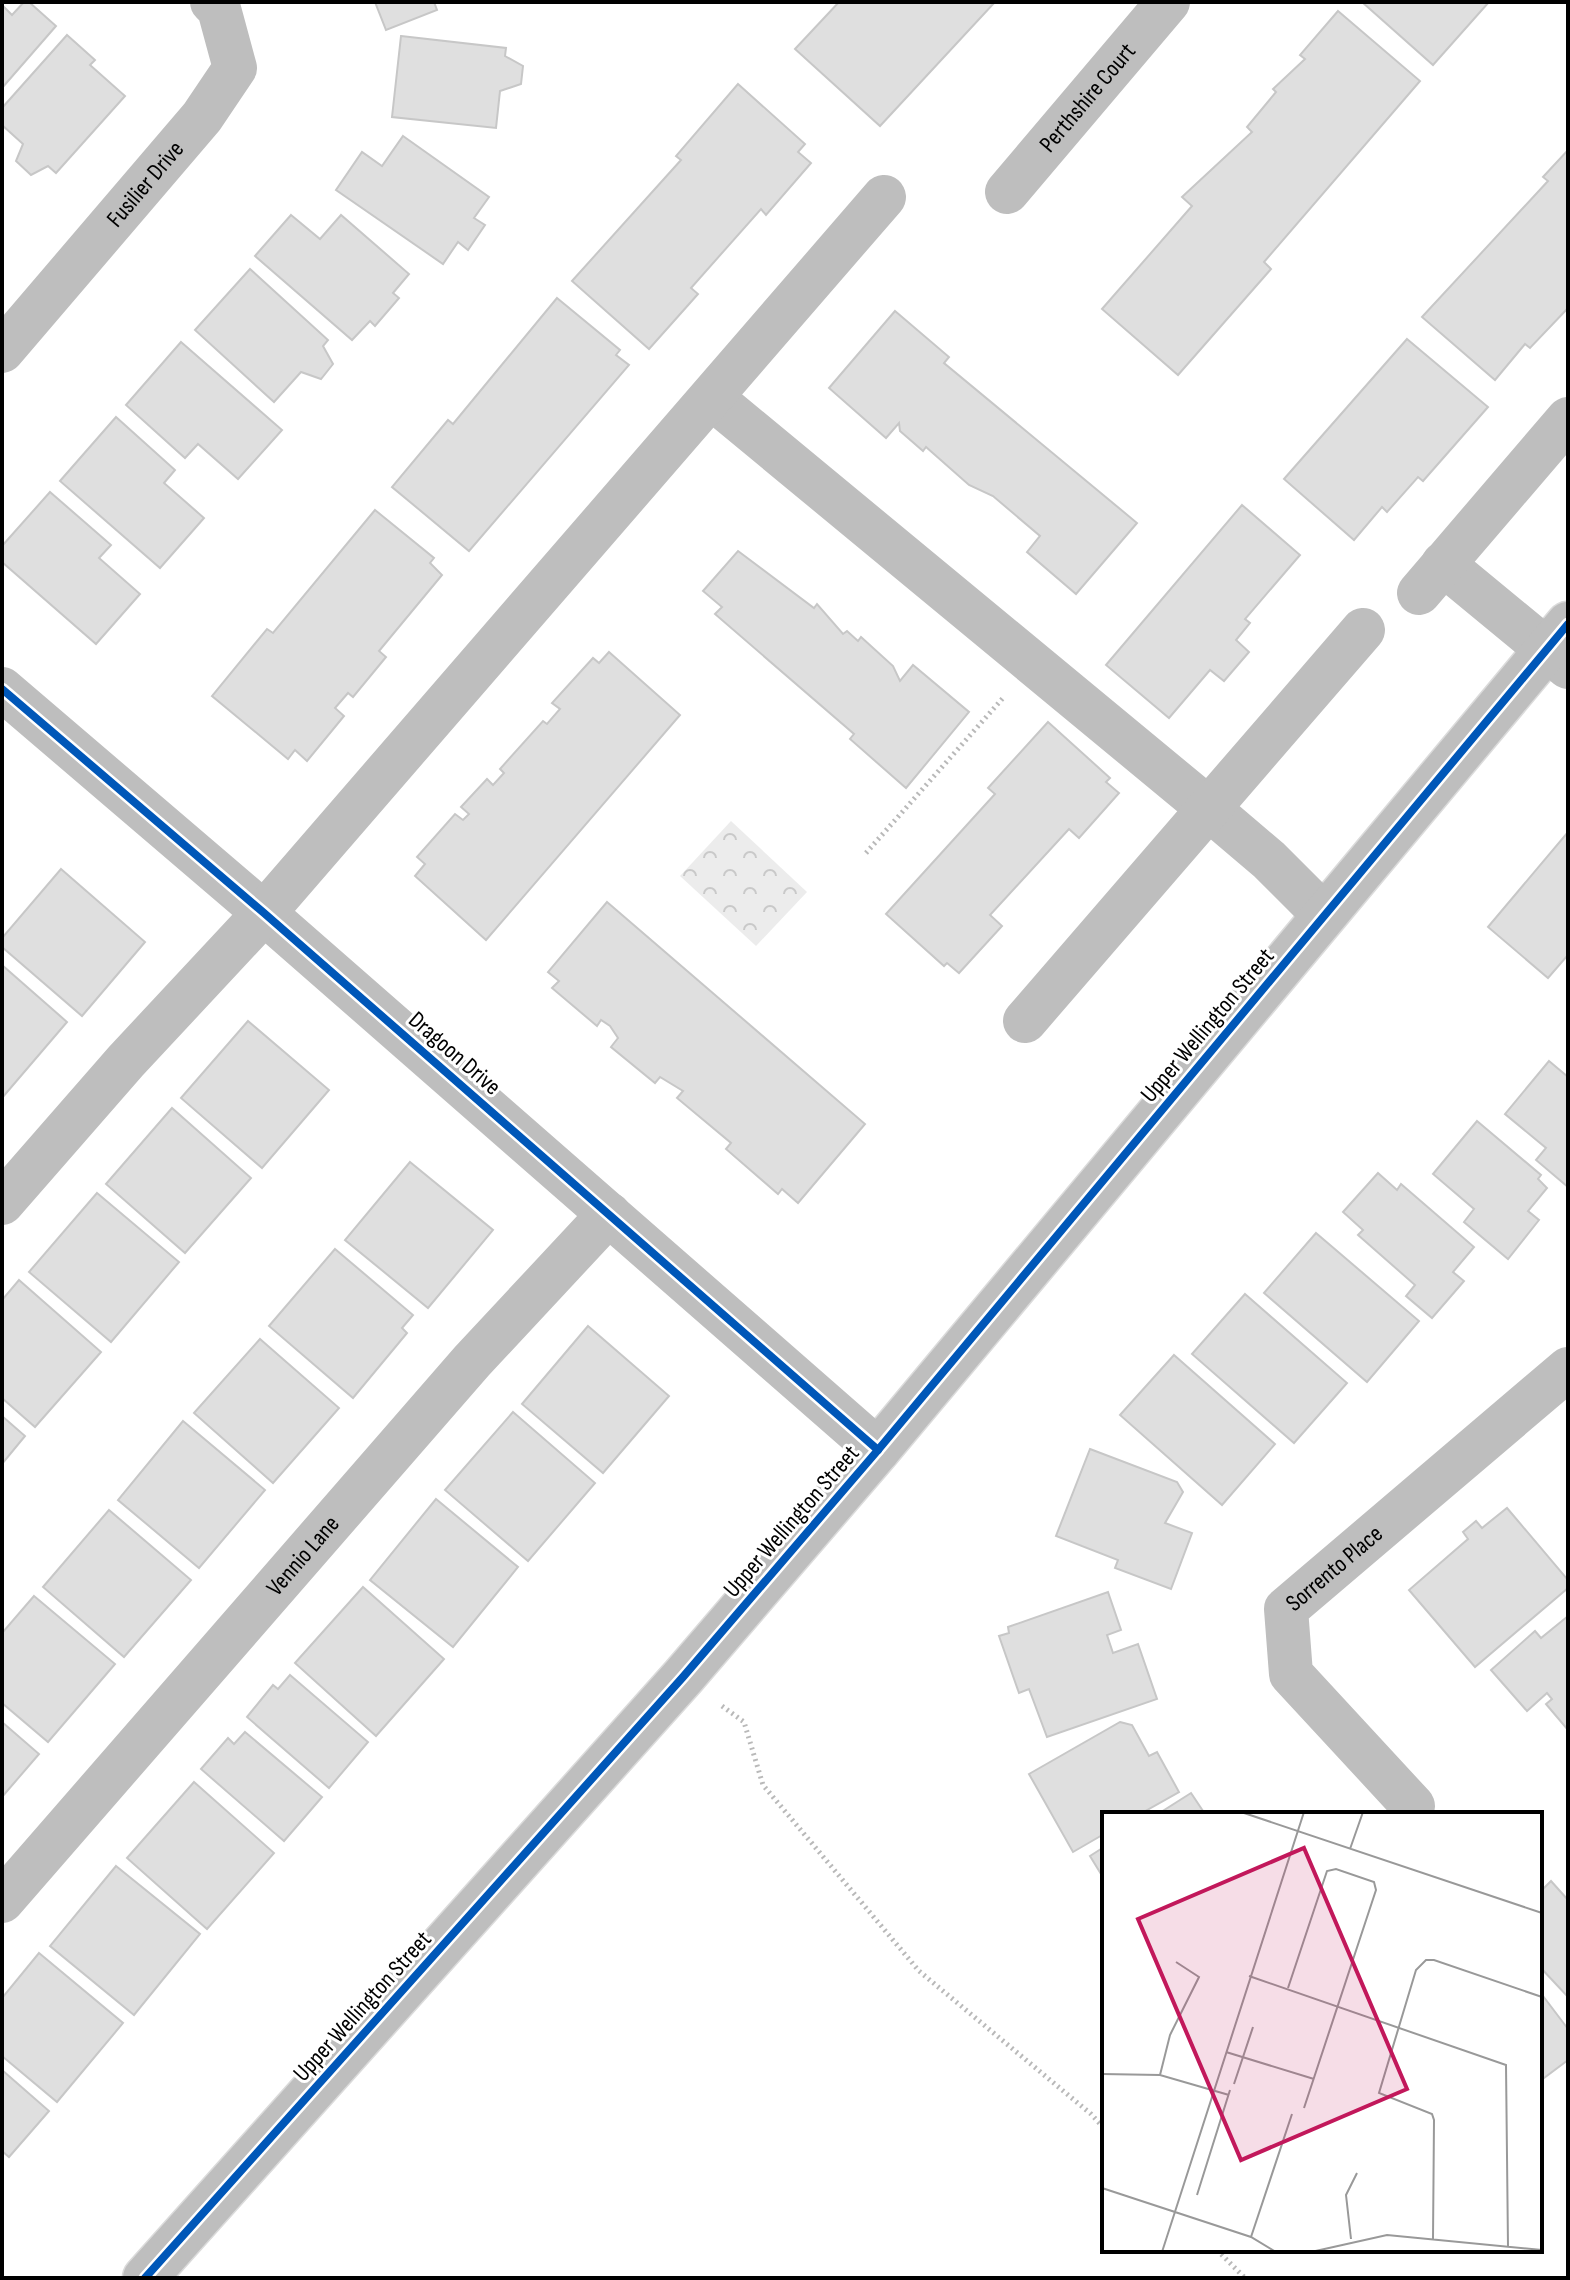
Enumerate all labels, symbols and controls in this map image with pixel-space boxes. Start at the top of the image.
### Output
street label: Perthshire Court [1033,37,1142,158]
street label: Fusilier Drive [101,135,190,233]
street label: Upper Wellington Street [1134,942,1280,1108]
street label: Dragoon Drive [403,1005,507,1101]
street label: Upper Wellington Street [717,1439,865,1603]
street label: Vennio Lane [260,1510,346,1602]
street label: Sorrento Place [1280,1519,1389,1618]
inset map [1102,1812,1542,2252]
street label: Upper Wellington Street [287,1925,438,2088]

